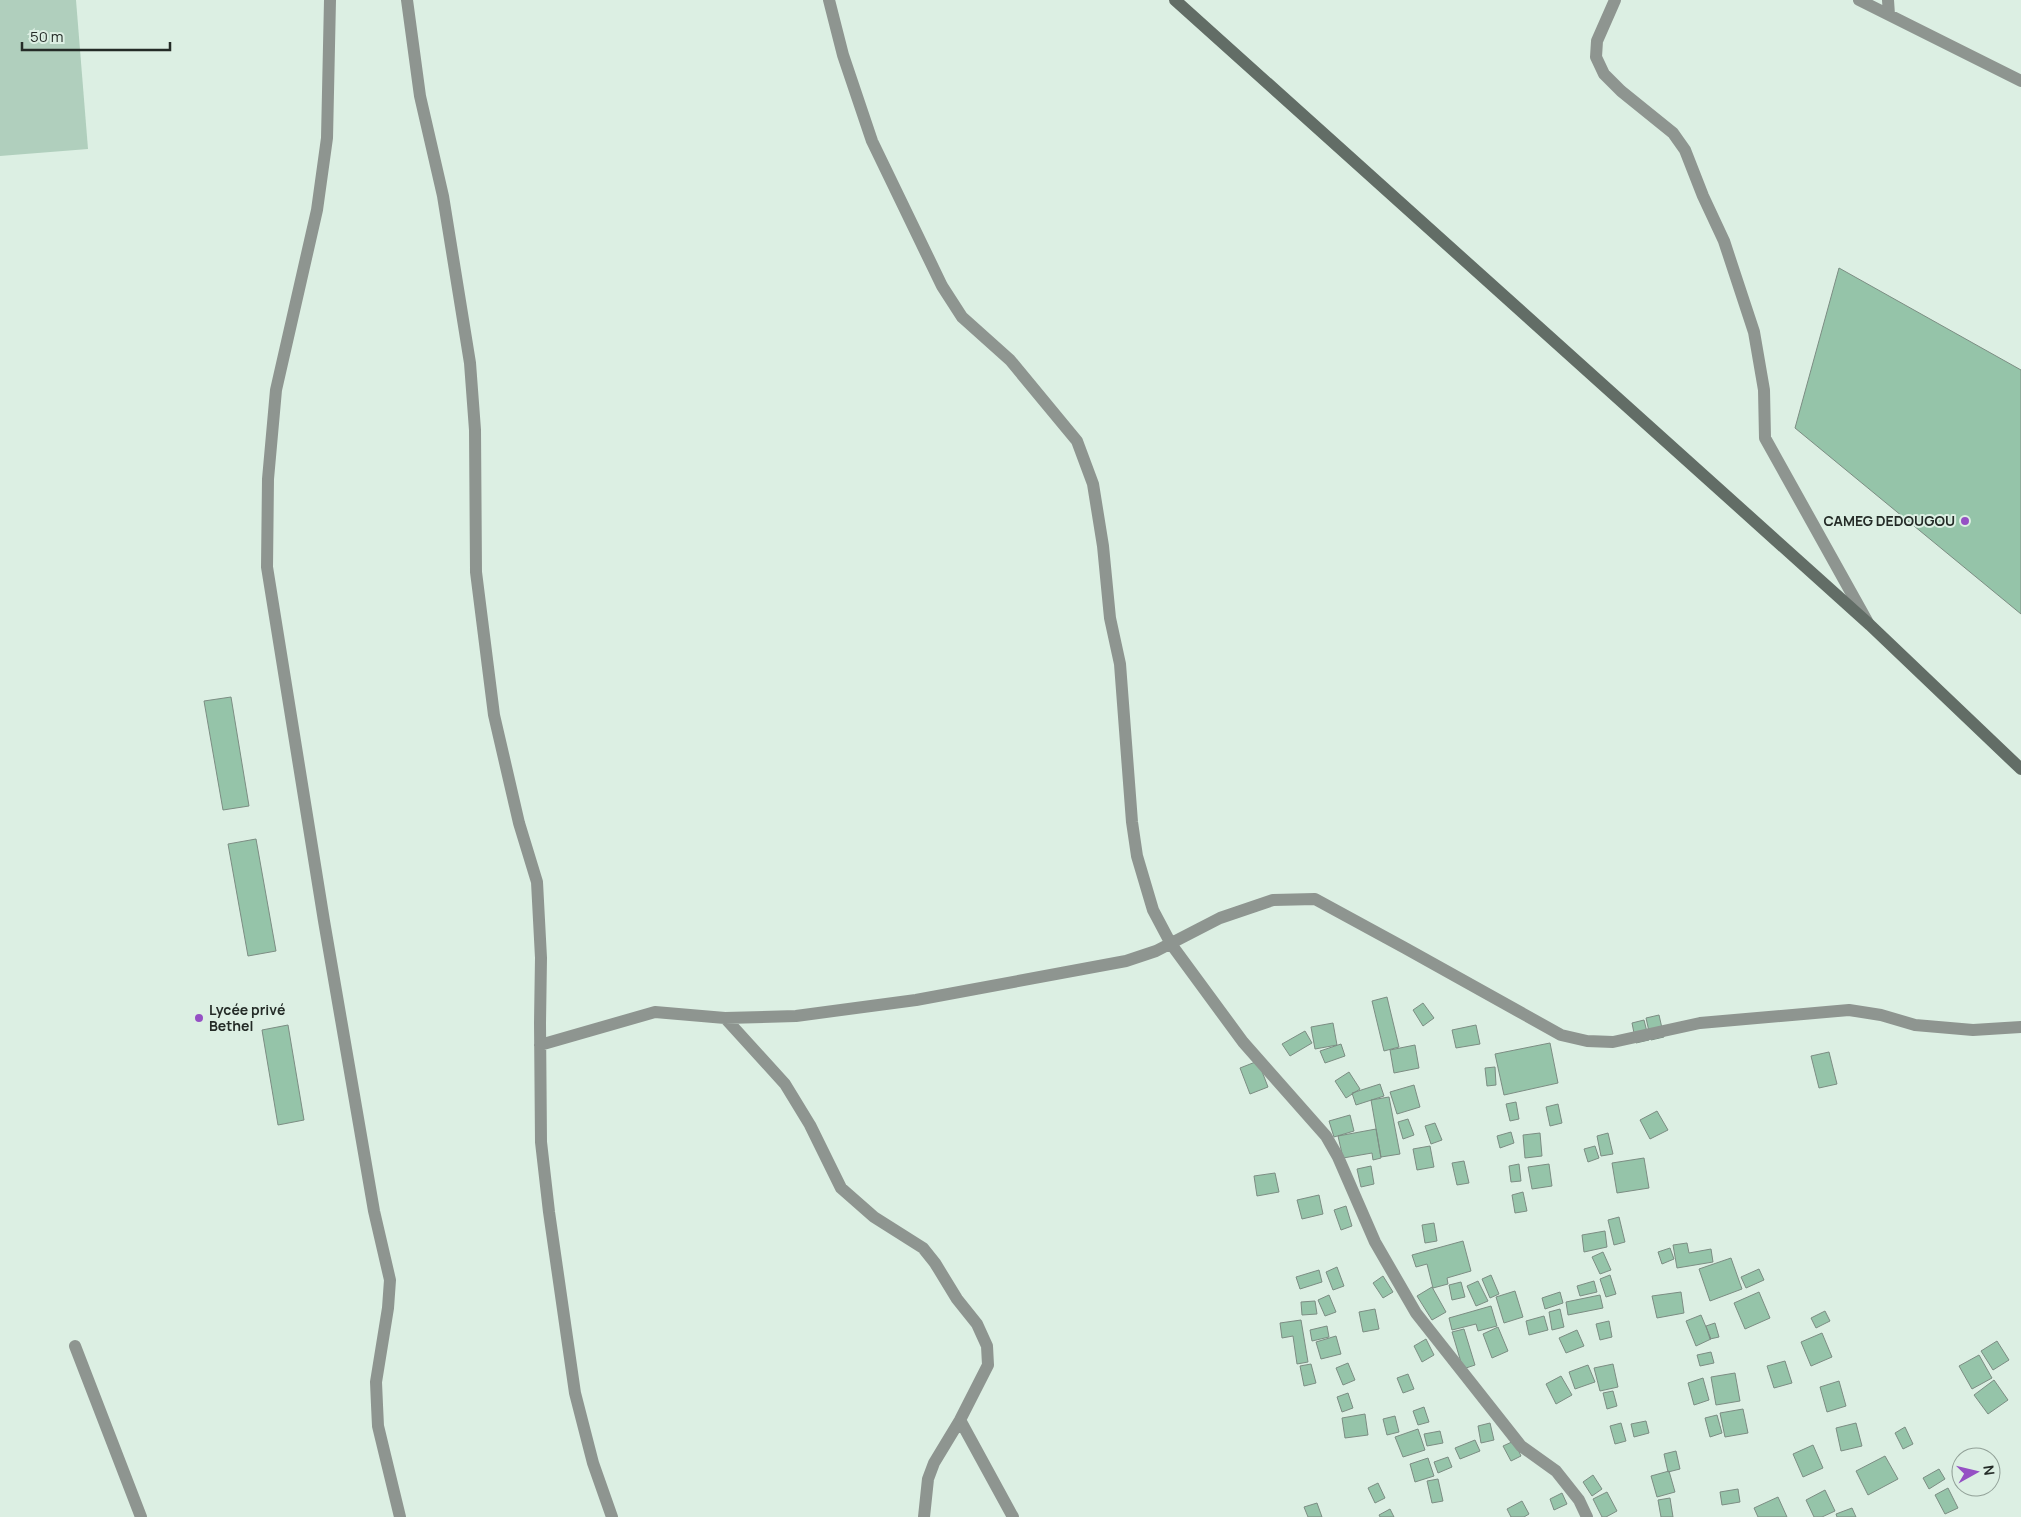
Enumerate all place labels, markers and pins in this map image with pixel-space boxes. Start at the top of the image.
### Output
place label: CAMEG DEDOUGOU [1824,511,1955,530]
marker: CAMEG DEDOUGOU [1959,515,1971,527]
place label: Lycée privé Bethel [209,1000,285,1035]
marker: Lycée privé Bethel [193,1012,205,1024]

